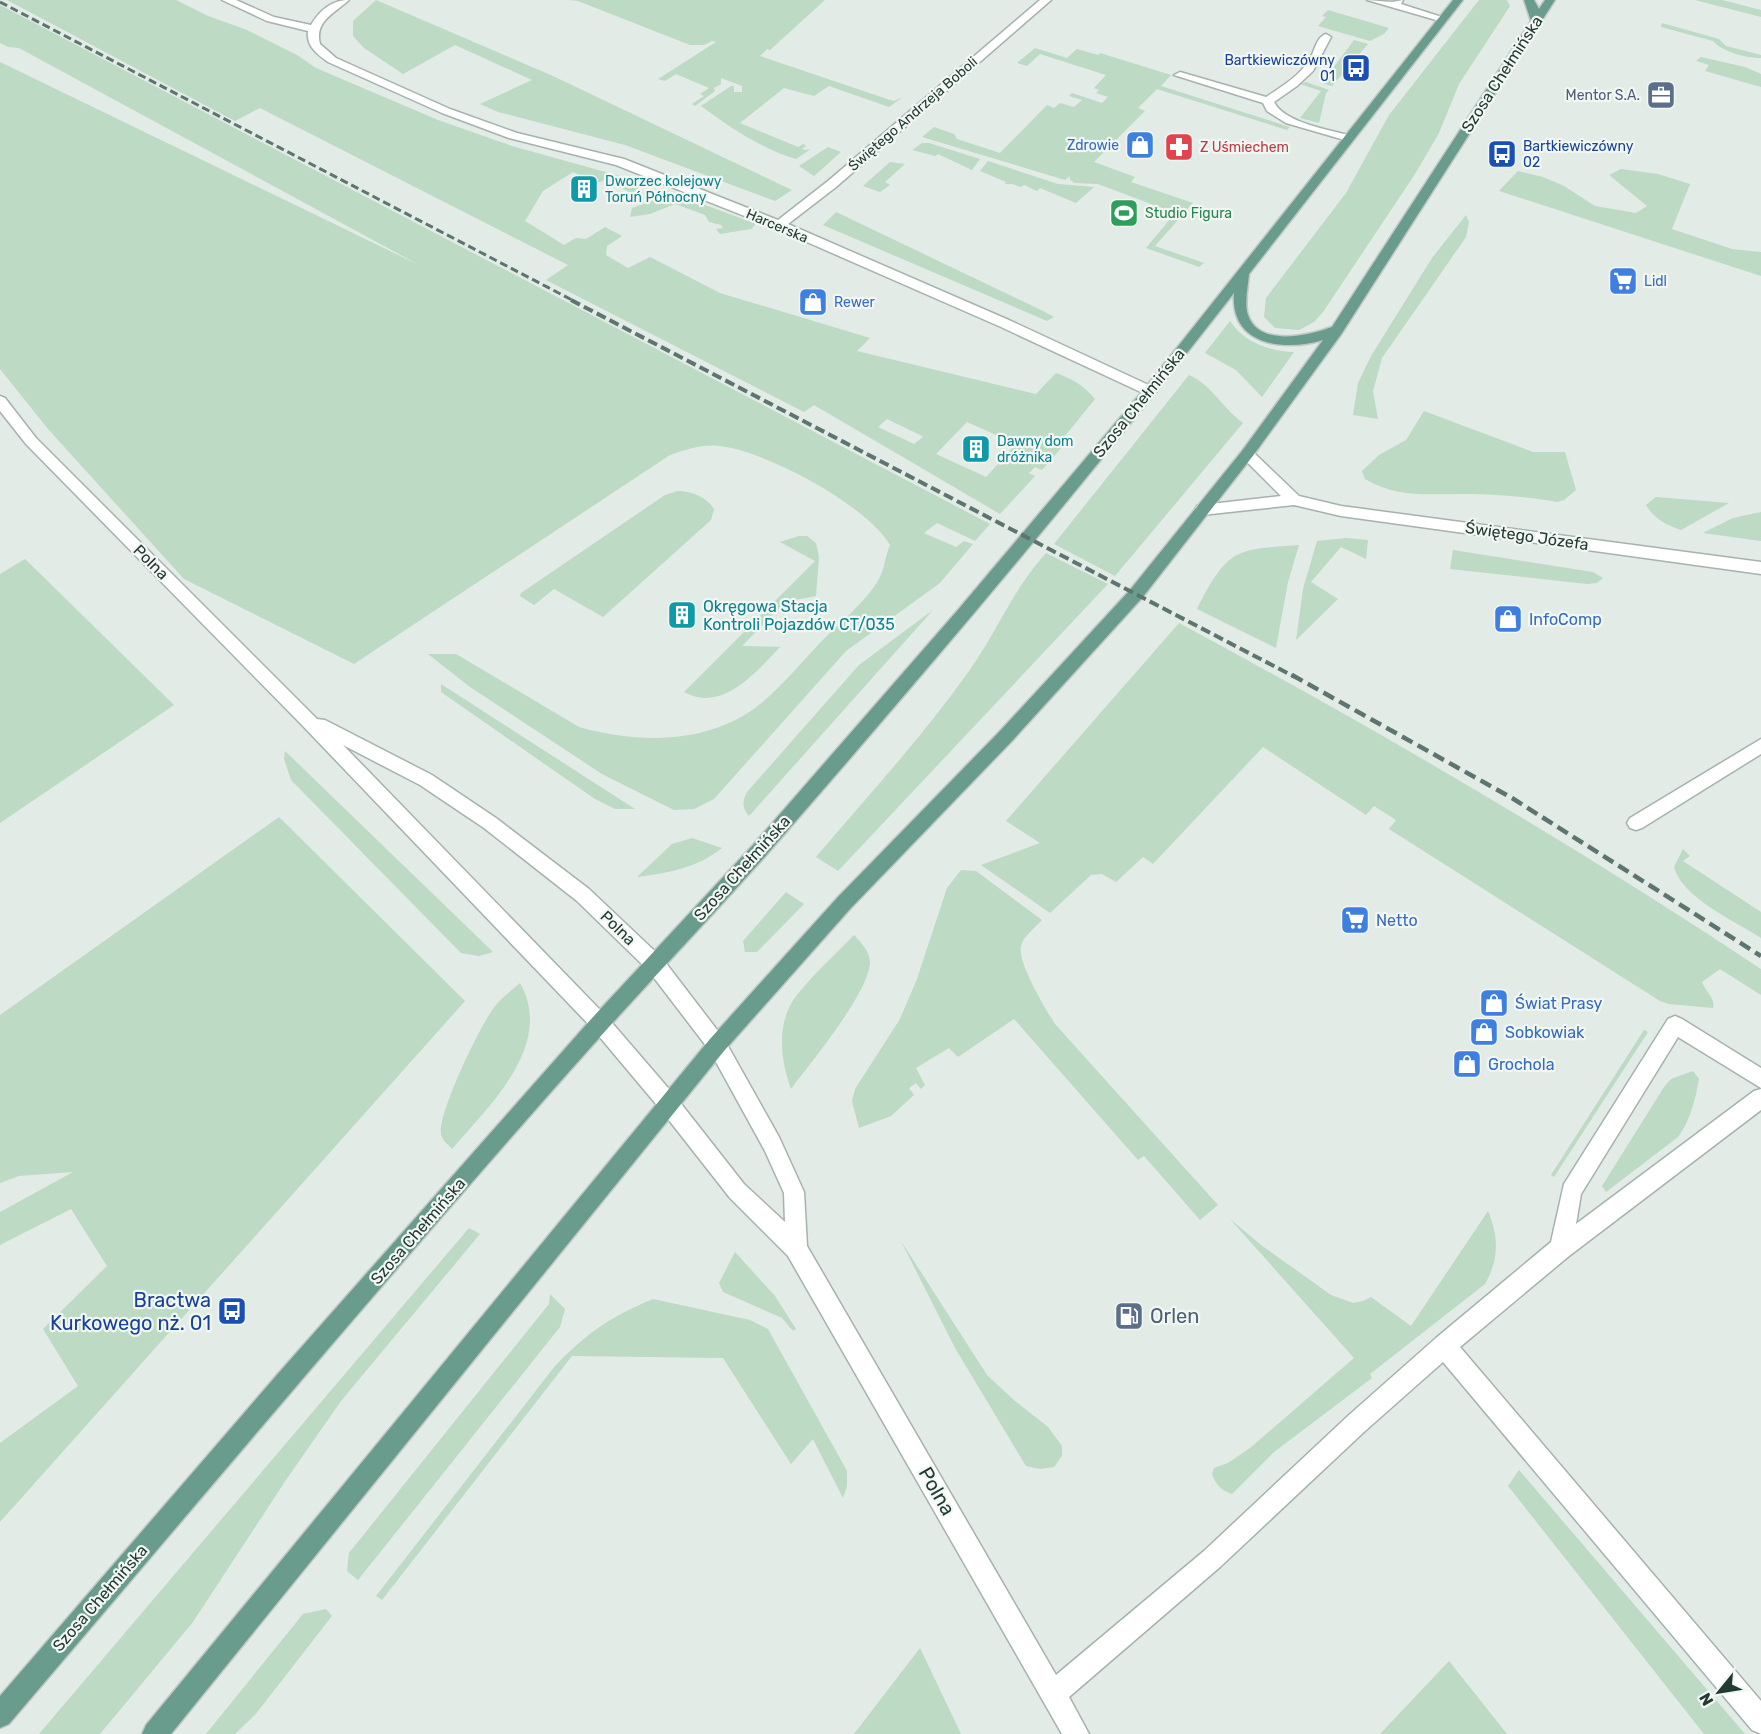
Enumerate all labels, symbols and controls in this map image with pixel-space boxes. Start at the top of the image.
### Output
street label: Szosa Chełmińska [1457,12,1547,136]
place label: Bartkiewiczówny 01 [1224,52,1335,85]
bus stop icon: Bartkiewiczówny 01 [1340,52,1372,84]
street label: Świętego Andrzeja Boboli [844,53,981,175]
office icon: Mentor S.A. [1645,79,1677,111]
place label: Mentor S.A. [1566,87,1640,104]
shop icon: Zdrowie [1124,129,1156,161]
pharmacy icon: Z Uśmiechem [1163,131,1195,163]
place label: Zdrowie [1067,137,1119,154]
bus stop icon: Bartkiewiczówny 02 [1486,138,1518,170]
place label: Bartkiewiczówny 02 [1523,138,1634,171]
place label: Z Uśmiechem [1200,139,1289,156]
building icon: Dworzec kolejowy Toruń Północny [568,173,600,205]
place label: Dworzec kolejowy Toruń Północny [605,173,722,206]
sports icon: Studio Figura [1108,197,1140,229]
street label: Harcerska [743,205,811,247]
place label: Studio Figura [1145,205,1232,222]
supermarket icon: Lidl [1607,265,1639,297]
place label: Lidl [1644,273,1667,290]
shop icon: Rewer [797,286,829,318]
place label: Rewer [834,294,876,311]
street label: Szosa Chełmińska [1089,345,1189,461]
building icon: Dawny dom dróżnika [960,433,992,465]
place label: Dawny dom dróżnika [997,433,1073,466]
street label: Świętego Józefa [1464,517,1590,555]
street label: Polna [130,541,172,583]
place label: Okręgowa Stacja Kontroli Pojazdów CT/035 [703,597,895,634]
building icon: Okręgowa Stacja Kontroli Pojazdów CT/035 [666,599,698,631]
shop icon: InfoComp [1492,603,1524,635]
place label: InfoComp [1529,610,1602,629]
street label: Szosa Chełmińska [690,812,794,924]
supermarket icon: Netto [1339,904,1371,936]
street label: Polna [596,907,640,949]
place label: Netto [1376,911,1418,930]
shop icon: Świat Prasy [1478,987,1510,1019]
place label: Świat Prasy [1515,993,1603,1013]
shop icon: Sobkowiak [1468,1016,1500,1048]
place label: Sobkowiak [1505,1023,1585,1042]
shop icon: Grochola [1451,1048,1483,1080]
place label: Grochola [1488,1055,1554,1074]
street label: Szosa Chełmińska [367,1174,469,1288]
place label: Bractwa Kurkowego nż. 01 [50,1288,211,1335]
bus stop icon: Bractwa Kurkowego nż. 01 [216,1295,248,1327]
fuel station icon: Orlen [1113,1300,1145,1332]
place label: Orlen [1150,1304,1199,1328]
street label: Polna [914,1462,960,1520]
street label: Szosa Chełmińska [49,1541,151,1655]
north arrow [1689,1662,1749,1722]
text: N [1695,1690,1718,1709]

